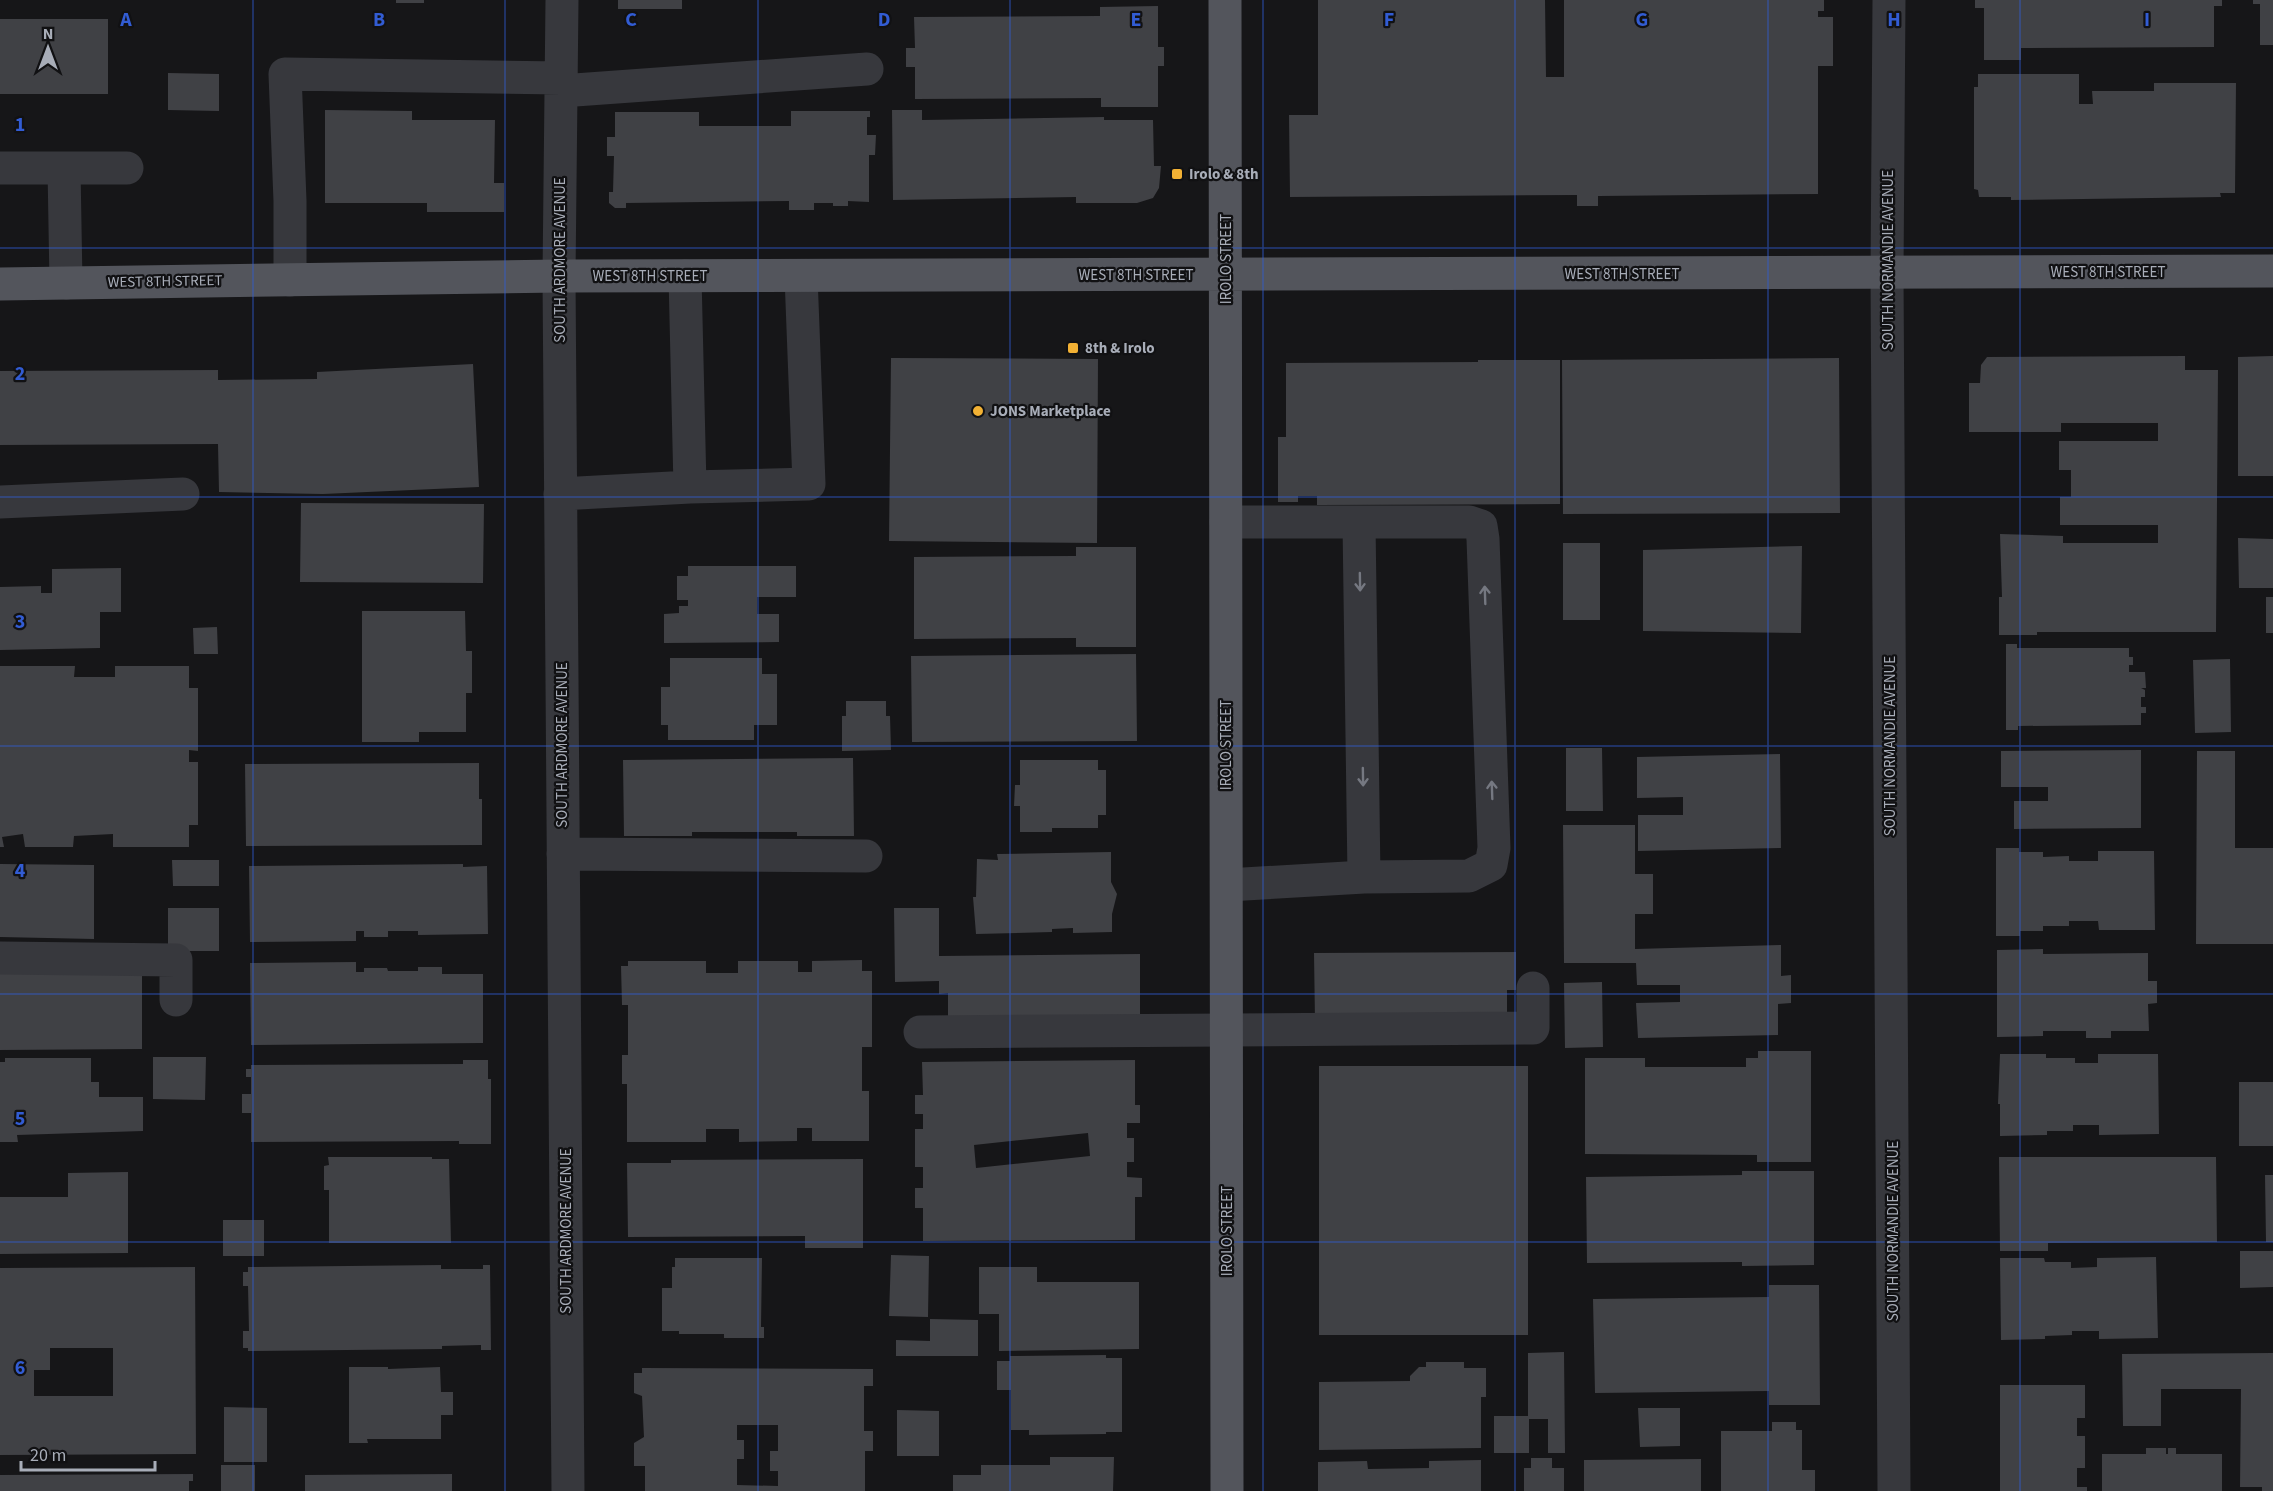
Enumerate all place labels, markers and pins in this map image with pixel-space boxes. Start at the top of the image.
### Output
place label: Irolo & 8th [1189,164,1259,185]
marker: Irolo & 8th [1170,167,1184,181]
place label: 8th & Irolo [1085,338,1155,359]
marker: 8th & Irolo [1066,341,1080,355]
place label: JONS Marketplace [990,401,1111,422]
marker: JONS Marketplace [971,404,985,418]

